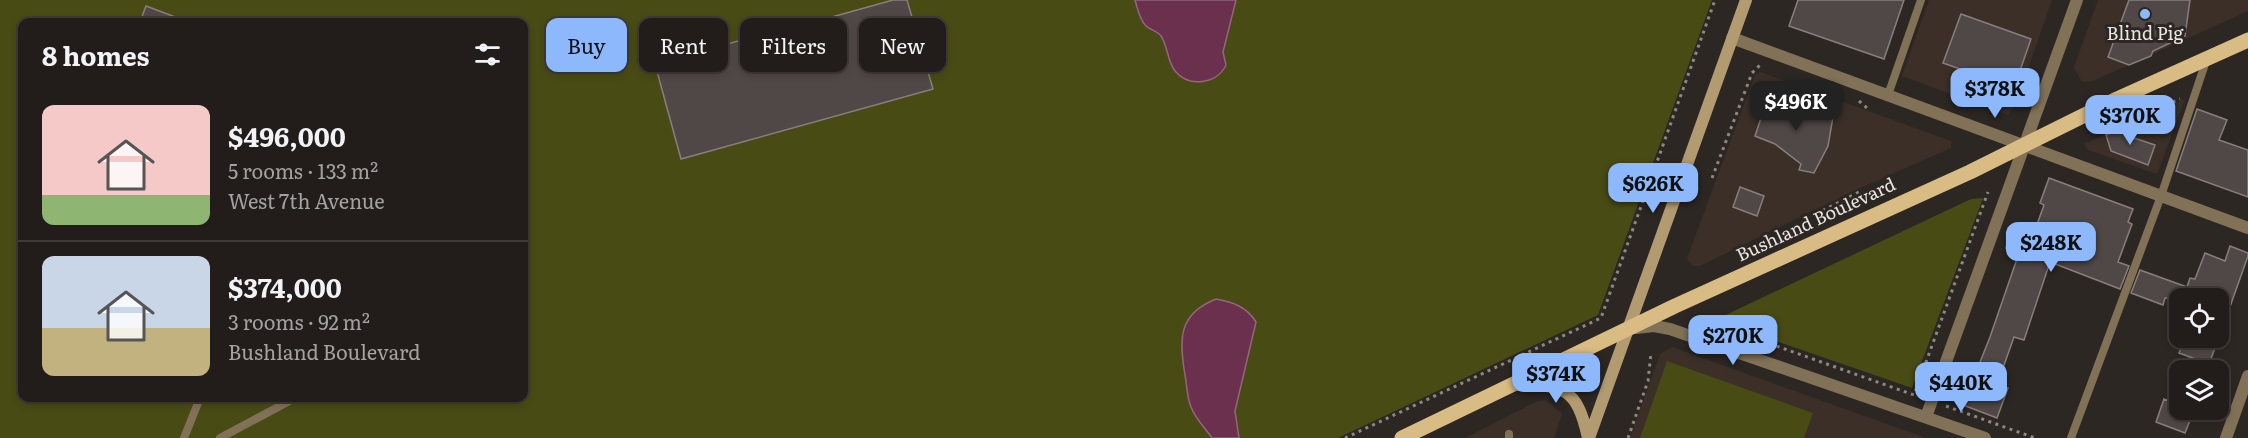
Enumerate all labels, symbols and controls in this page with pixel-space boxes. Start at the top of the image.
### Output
marker: Blind Pig [2138,7,2152,21]
chip: Buy [546,18,627,72]
chip: Rent [639,18,728,72]
chip: Filters [740,18,847,72]
chip: New [859,18,946,72]
place label: Blind Pig [2106,19,2185,46]
text: 8 homes [42,35,150,74]
icon: filters [471,38,504,71]
pin: $378K [1953,68,2037,119]
text: $378K [1965,72,2025,102]
pin: $496K [1754,81,1838,132]
text: $496K [1765,85,1827,115]
pin: $370K [2088,95,2172,146]
text: $370K [2099,99,2161,129]
text: $496,000 [228,116,346,155]
icon: home [90,129,162,201]
text: 5 rooms · 133 m² [228,155,378,185]
pin: $626K [1611,163,1695,214]
text: $626K [1622,167,1684,197]
street label: Bushland Boulevard [1731,170,1900,267]
text: West 7th Avenue [228,185,385,215]
pin: $248K [2009,222,2093,273]
text: $248K [2020,226,2082,256]
text: $374,000 [228,267,342,306]
icon: home [90,280,162,352]
map controls [2169,288,2229,420]
button: locate [2169,288,2229,348]
text: 3 rooms · 92 m² [228,306,370,336]
pin: $270K [1691,315,1775,366]
text: $270K [1702,319,1764,349]
text: Bushland Boulevard [228,336,421,366]
pin: $374K [1514,353,1598,404]
text: $374K [1526,357,1586,387]
button: layers [2169,360,2229,420]
pin: $440K [1919,362,2003,413]
text: $440K [1929,366,1993,396]

